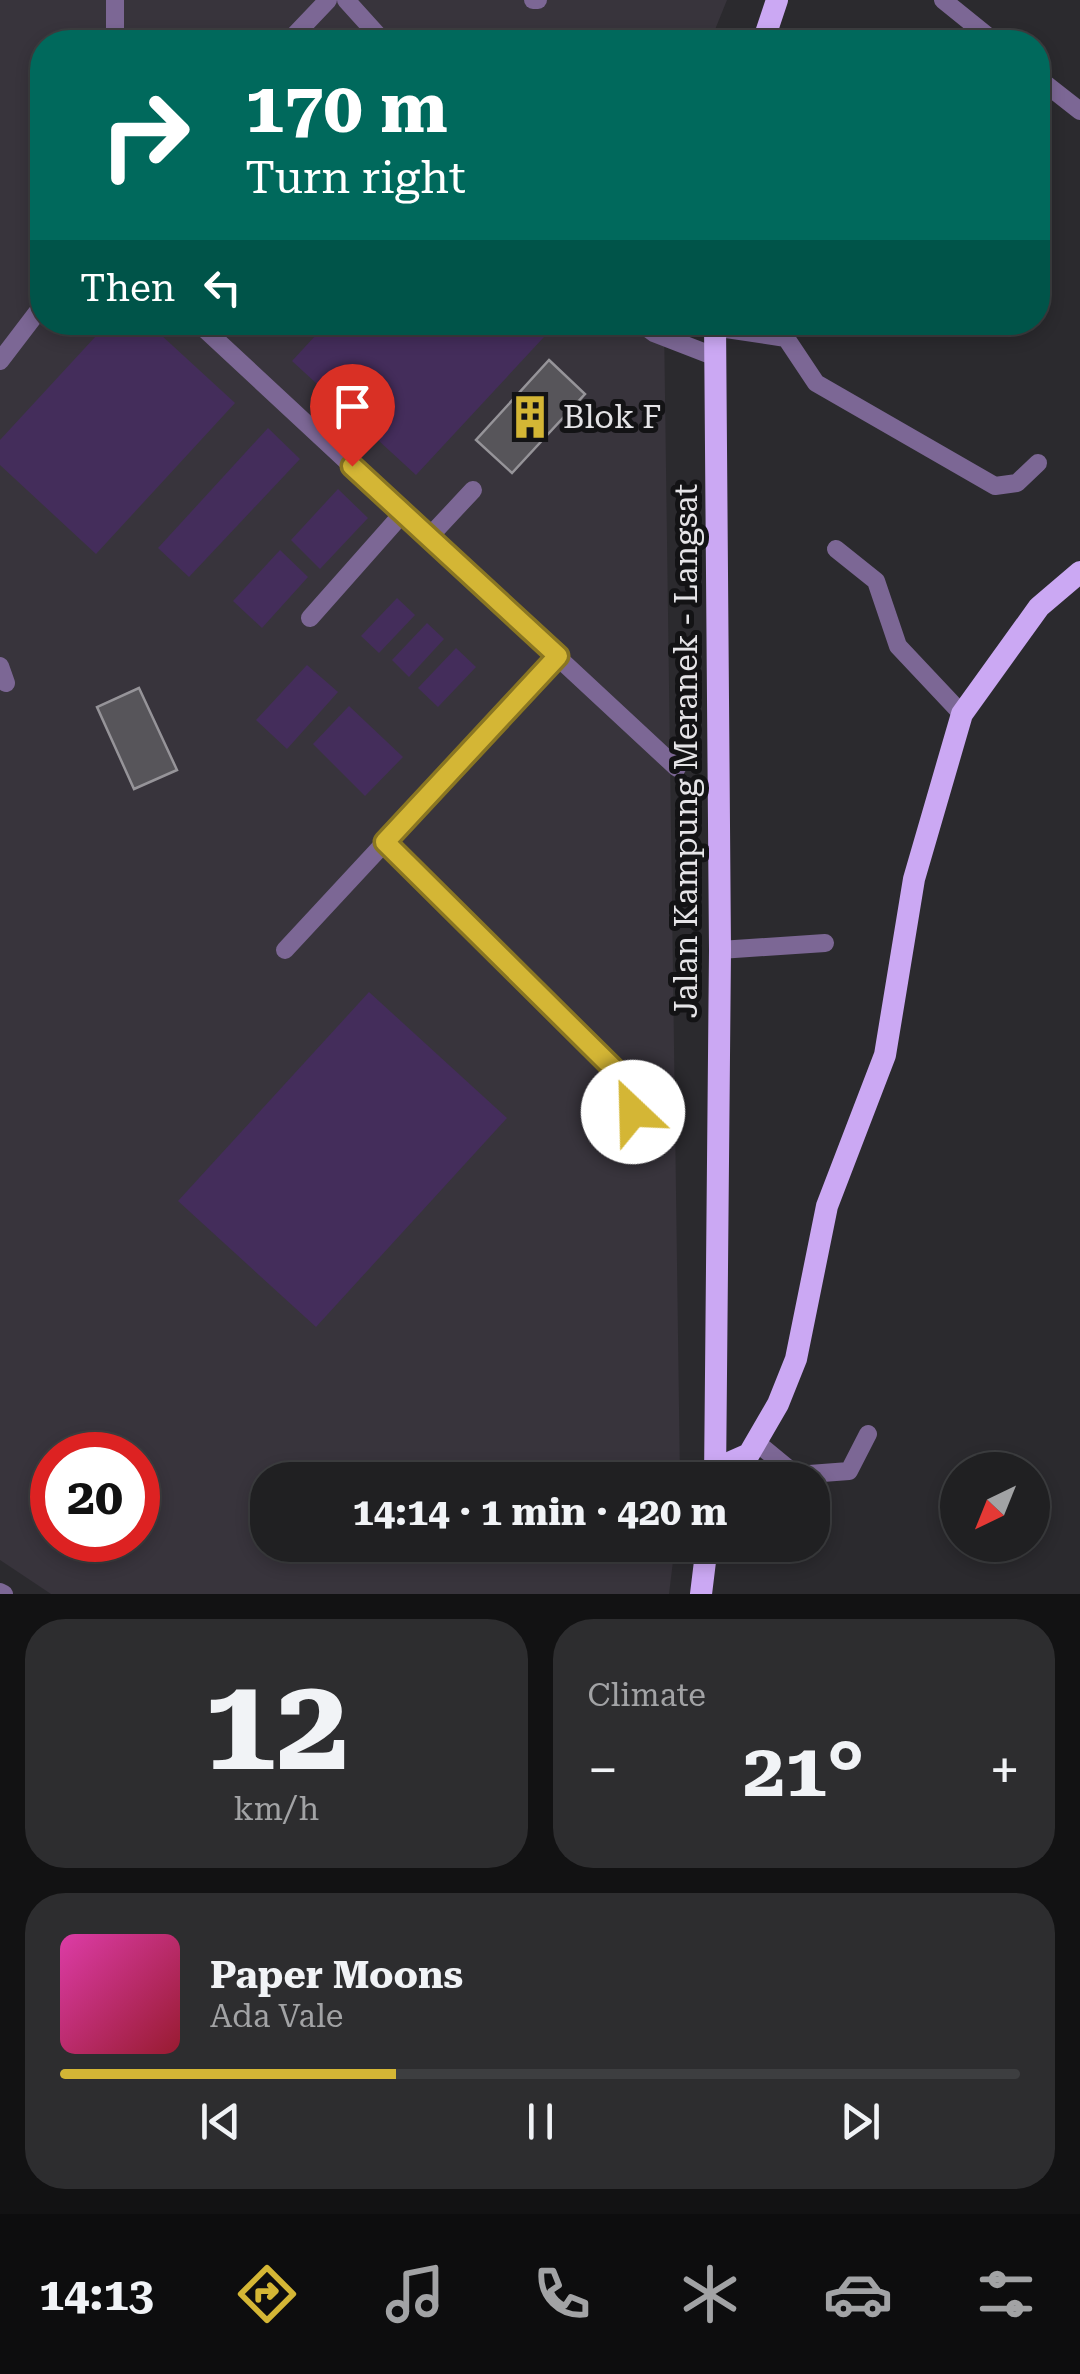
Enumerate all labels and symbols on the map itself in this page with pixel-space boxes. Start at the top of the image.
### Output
pin [310,364,395,467]
building icon: Blok F [506,393,554,441]
place label: Blok F [563,398,662,436]
street label: Jalan Kampung Meranek - Langsat [667,484,705,1018]
position arrow [581,1060,685,1164]
speed limit sign: 20 [30,1432,160,1562]
north arrow [940,1452,1050,1562]

